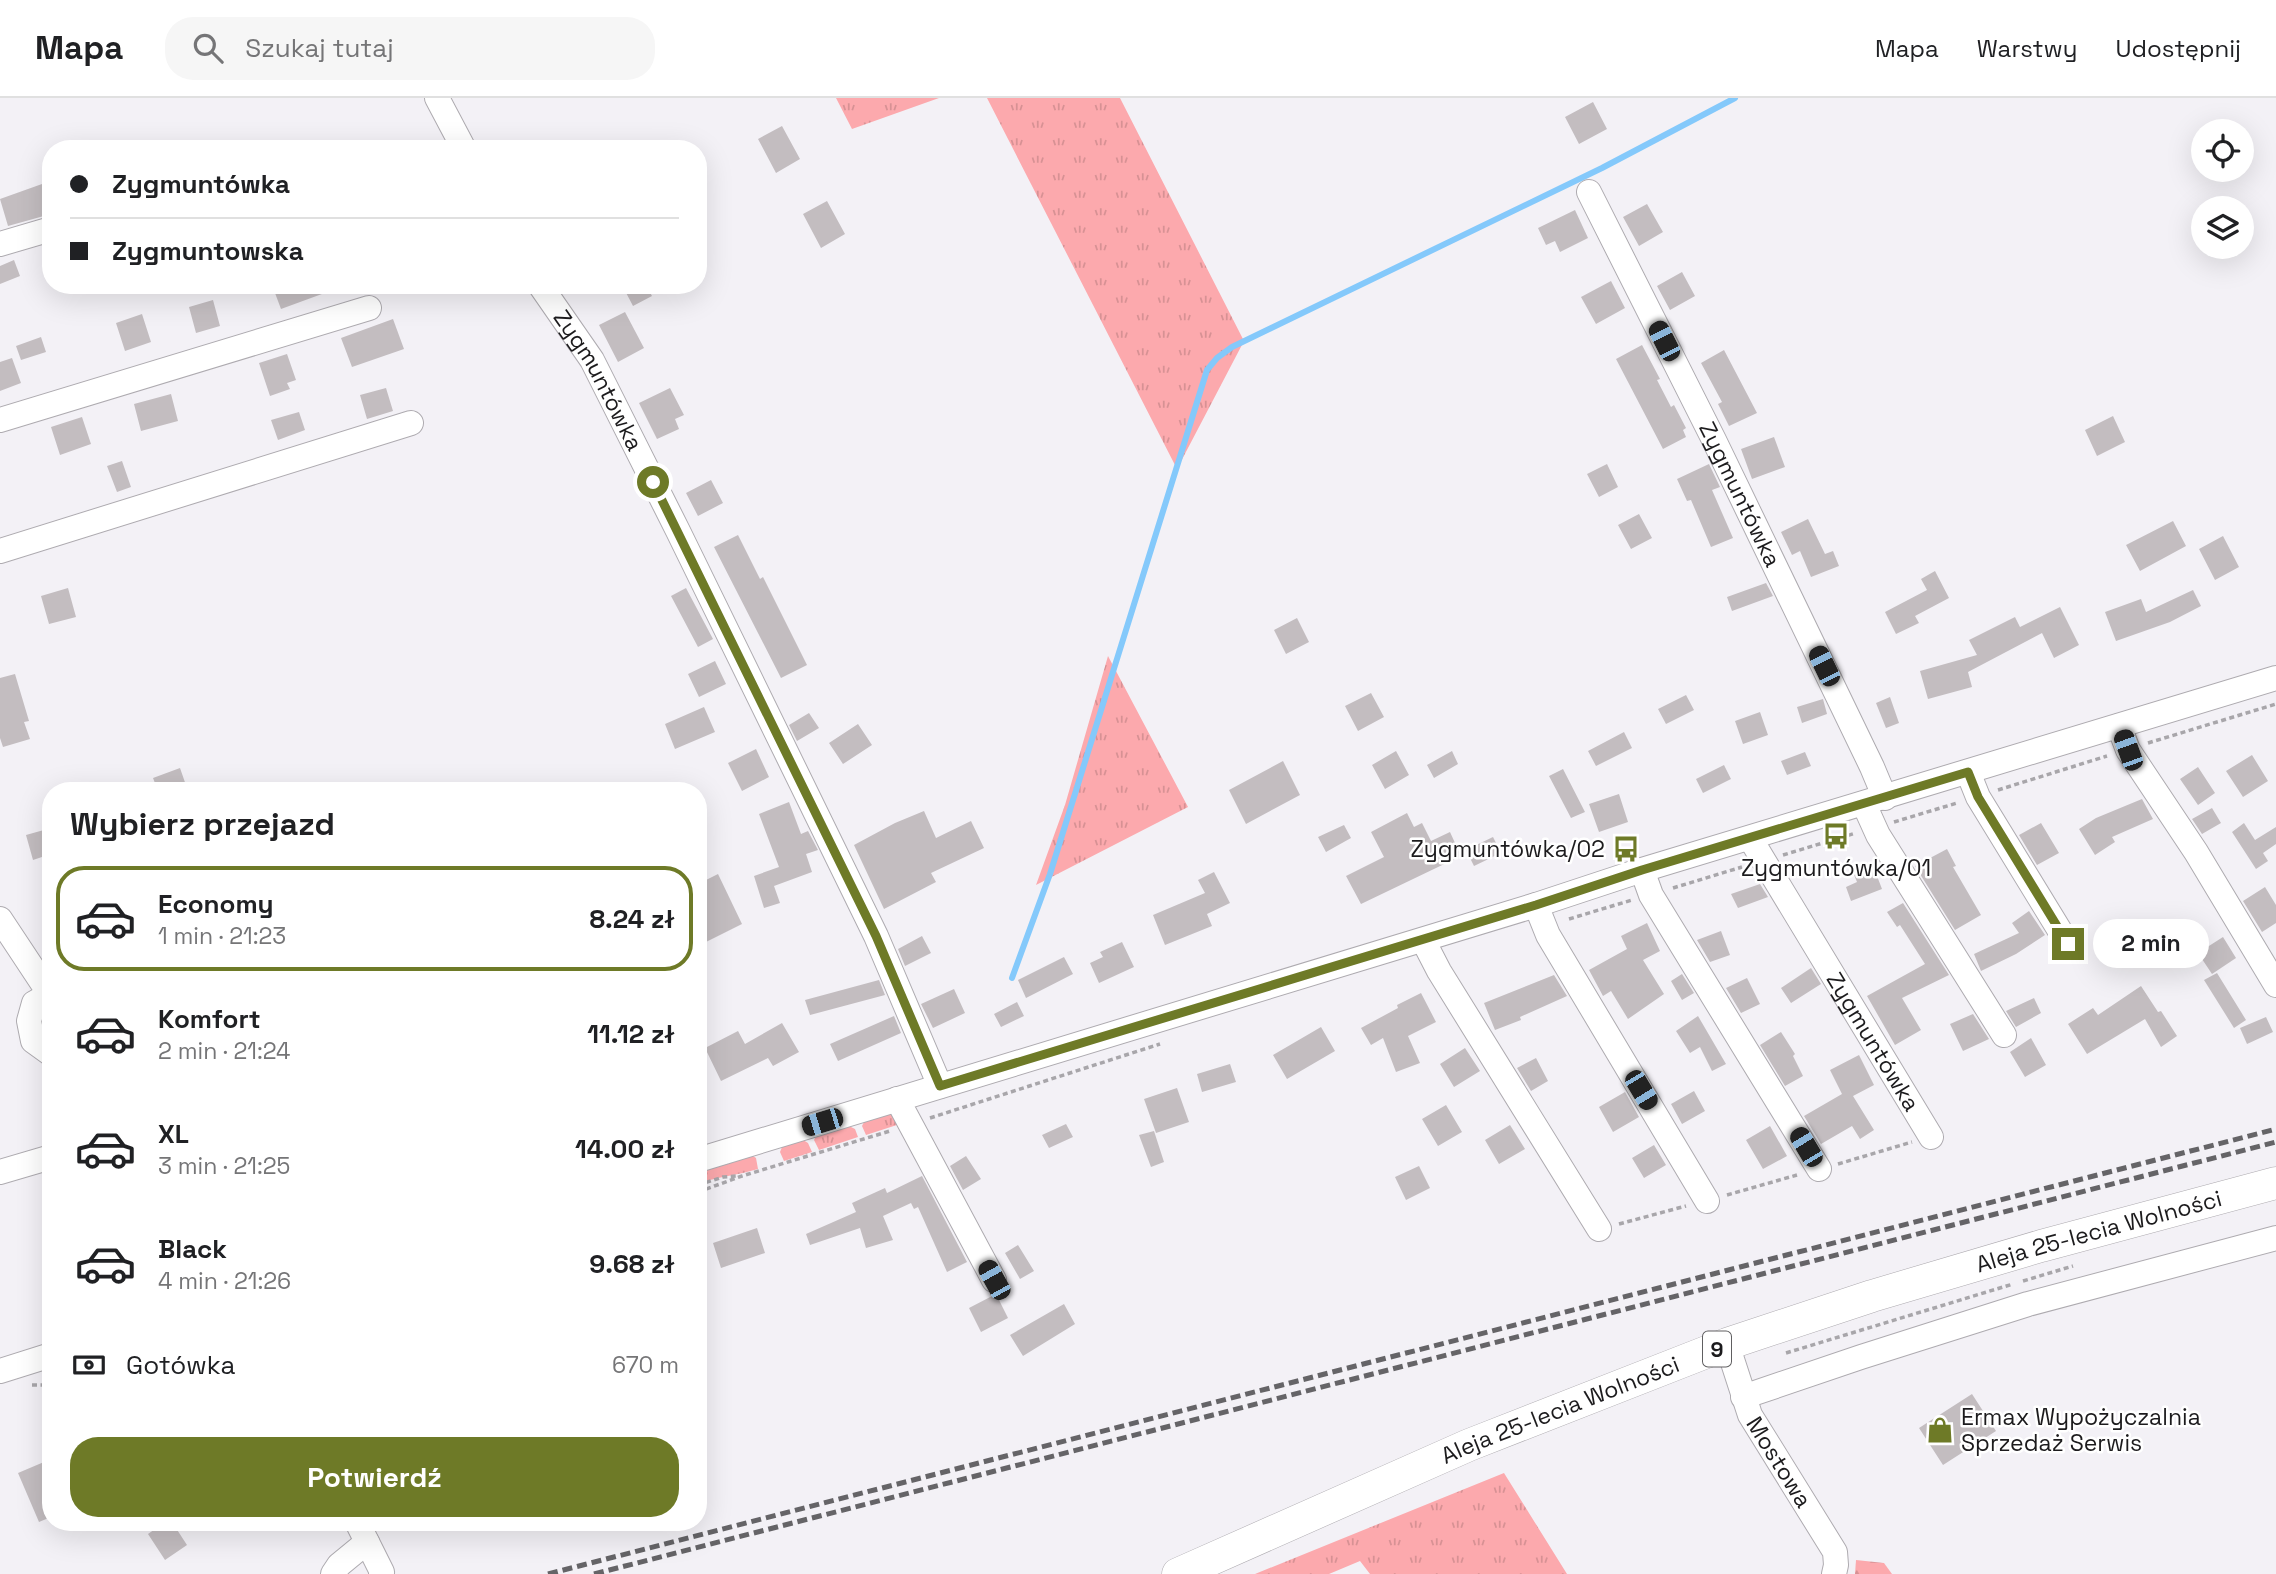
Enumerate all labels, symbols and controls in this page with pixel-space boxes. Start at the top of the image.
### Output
search box [165,17,655,80]
text: Mapa [35,27,123,69]
icon: search [189,29,227,67]
text: Szukaj tutaj [245,31,394,65]
text: Mapa [1875,33,1939,64]
text: Warstwy [1977,33,2078,64]
text: Udostępnij [2116,33,2241,64]
map controls [2191,119,2254,259]
button: locate [2191,119,2254,182]
text: Zygmuntówka [112,167,290,201]
button: layers [2191,196,2254,259]
text: Zygmuntowska [112,234,304,268]
street label: Zygmuntówka [547,304,650,456]
car [1646,318,1683,364]
street label: Zygmuntówka [1692,417,1788,572]
route start [637,466,669,498]
car [1806,643,1843,689]
car [2111,727,2146,773]
text: Wybierz przejazd [70,804,335,844]
bus stop icon: Zygmuntówka/01 [1821,821,1851,851]
place label: Zygmuntówka/02 [1411,834,1605,864]
bus stop icon: Zygmuntówka/02 [1611,834,1641,864]
place label: Zygmuntówka/01 [1741,853,1931,883]
icon: car [74,887,137,950]
text: Economy [158,887,274,921]
text: 8.24 zł [589,902,675,936]
callout: 2 min [2092,920,2208,968]
text: 1 min · 21:23 [158,921,286,951]
route end [2052,928,2084,960]
text: 2 min [2121,928,2181,958]
street label: Zygmuntówka [1820,966,1927,1117]
icon: car [74,1002,137,1065]
text: Komfort [158,1002,261,1036]
text: 11.12 zł [587,1017,675,1051]
text: 2 min · 21:24 [158,1036,290,1066]
car [1622,1067,1661,1113]
car [799,1106,846,1138]
icon: car [74,1117,137,1180]
text: XL [158,1117,189,1151]
car [1787,1124,1826,1170]
text: 14.00 zł [575,1132,675,1166]
text: 3 min · 21:25 [158,1151,290,1181]
street label: Aleja 25-lecia Wolności [1972,1183,2225,1279]
icon: car [74,1232,137,1295]
text: Black [158,1232,227,1266]
text: 9.68 zł [589,1247,675,1281]
car [975,1257,1014,1303]
text: 4 min · 21:26 [158,1266,291,1296]
road number: 9 [1703,1332,1731,1366]
icon: cash [70,1346,108,1384]
text: Gotówka [126,1348,236,1382]
street label: Aleja 25-lecia Wolności [1436,1349,1684,1471]
text: 670 m [612,1350,679,1380]
place label: Ermax Wypożyczalnia Sprzedaż Serwis [1961,1402,2201,1458]
street label: Mostowa [1740,1411,1819,1513]
shop icon: Ermax Wypożyczalnia Sprzedaż Serwis [1925,1415,1955,1445]
button: Potwierdź [70,1437,679,1517]

